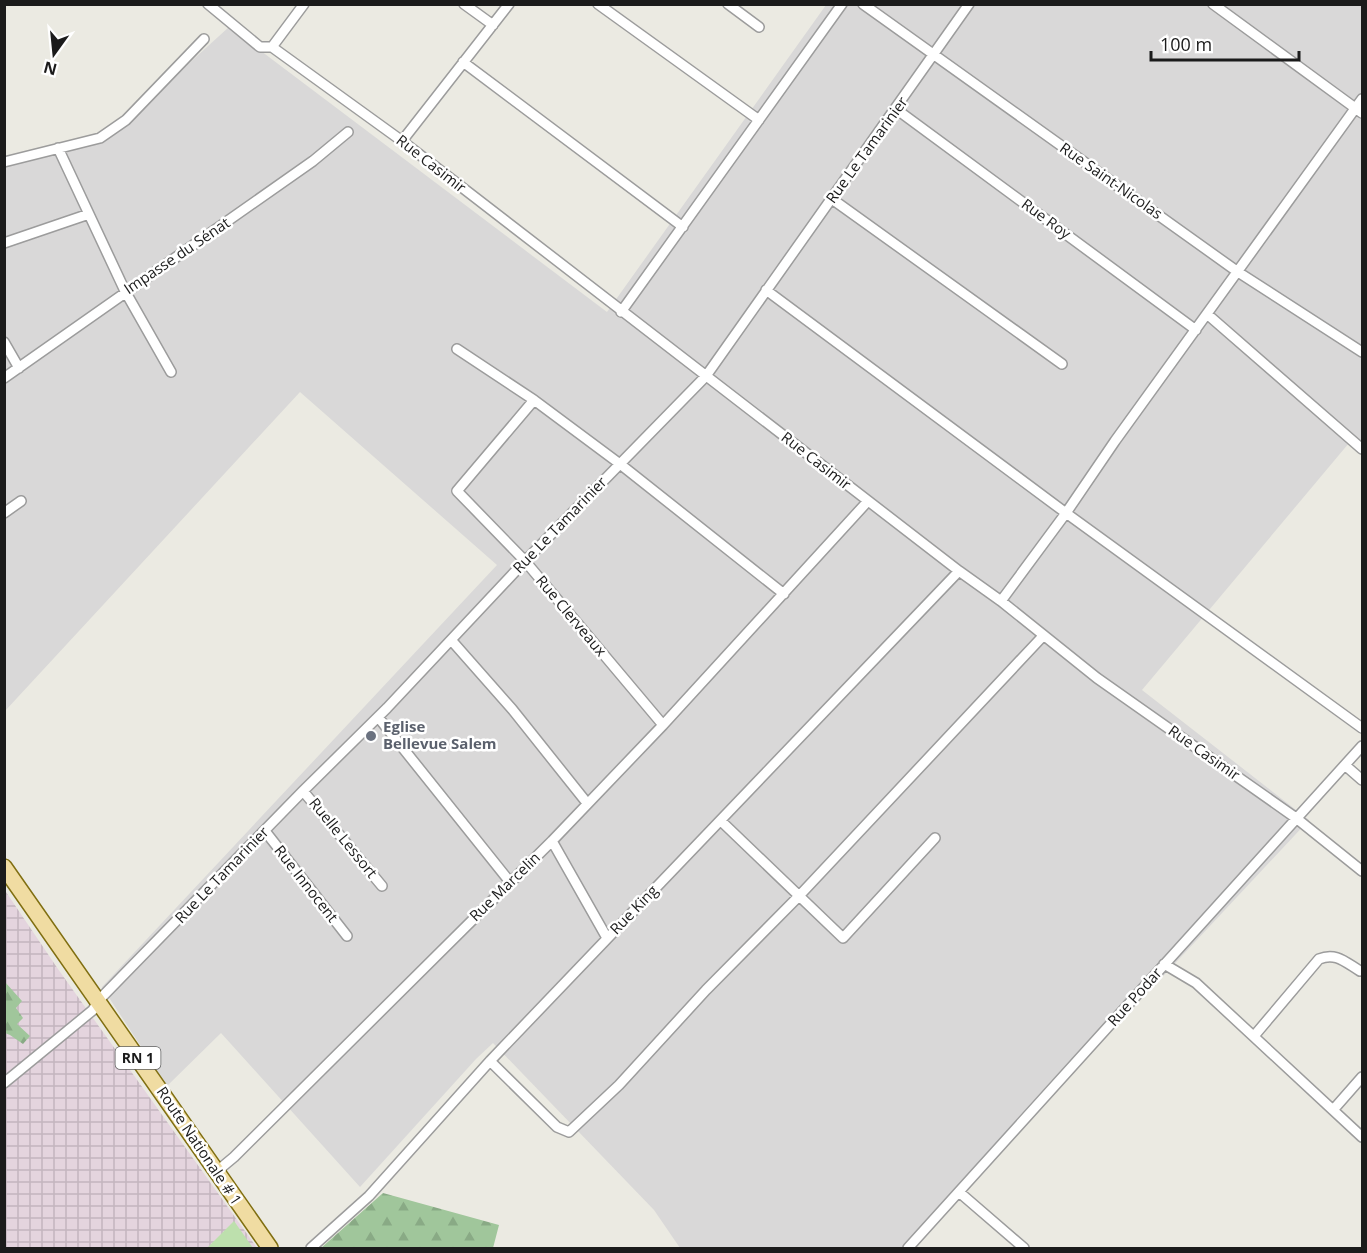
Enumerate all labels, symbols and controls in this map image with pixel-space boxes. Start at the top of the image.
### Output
north arrow [24,24,84,84]
scale bar [1151,24,1300,62]
text: 100 m [1160,32,1212,56]
text: N [41,56,59,81]
street label: Rue Le Tamarinier [821,92,912,207]
street label: Rue Casimir [393,130,471,197]
street label: Rue Saint-Nicolas [1056,137,1167,223]
street label: Rue Roy [1018,193,1076,243]
street label: Impasse du Sénat [119,212,233,298]
street label: Rue Casimir [778,427,856,494]
street label: Rue Le Tamarinier [508,472,611,577]
street label: Rue Clerveaux [532,571,612,660]
place label: Eglise Bellevue Salem [383,716,497,753]
street label: Rue Casimir [1165,720,1244,784]
marker: Eglise Bellevue Salem [364,729,378,743]
street label: Ruelle Lessort [305,793,382,882]
street label: Rue Le Tamarinier [170,822,273,927]
street label: Rue Innocent [270,841,343,926]
street label: Rue Marcelin [465,847,544,925]
street label: Rue King [605,880,662,938]
street label: Rue Podar [1103,963,1166,1030]
road number: RN 1 [116,1047,160,1069]
street label: Route Nationale # 1 [153,1082,247,1209]

